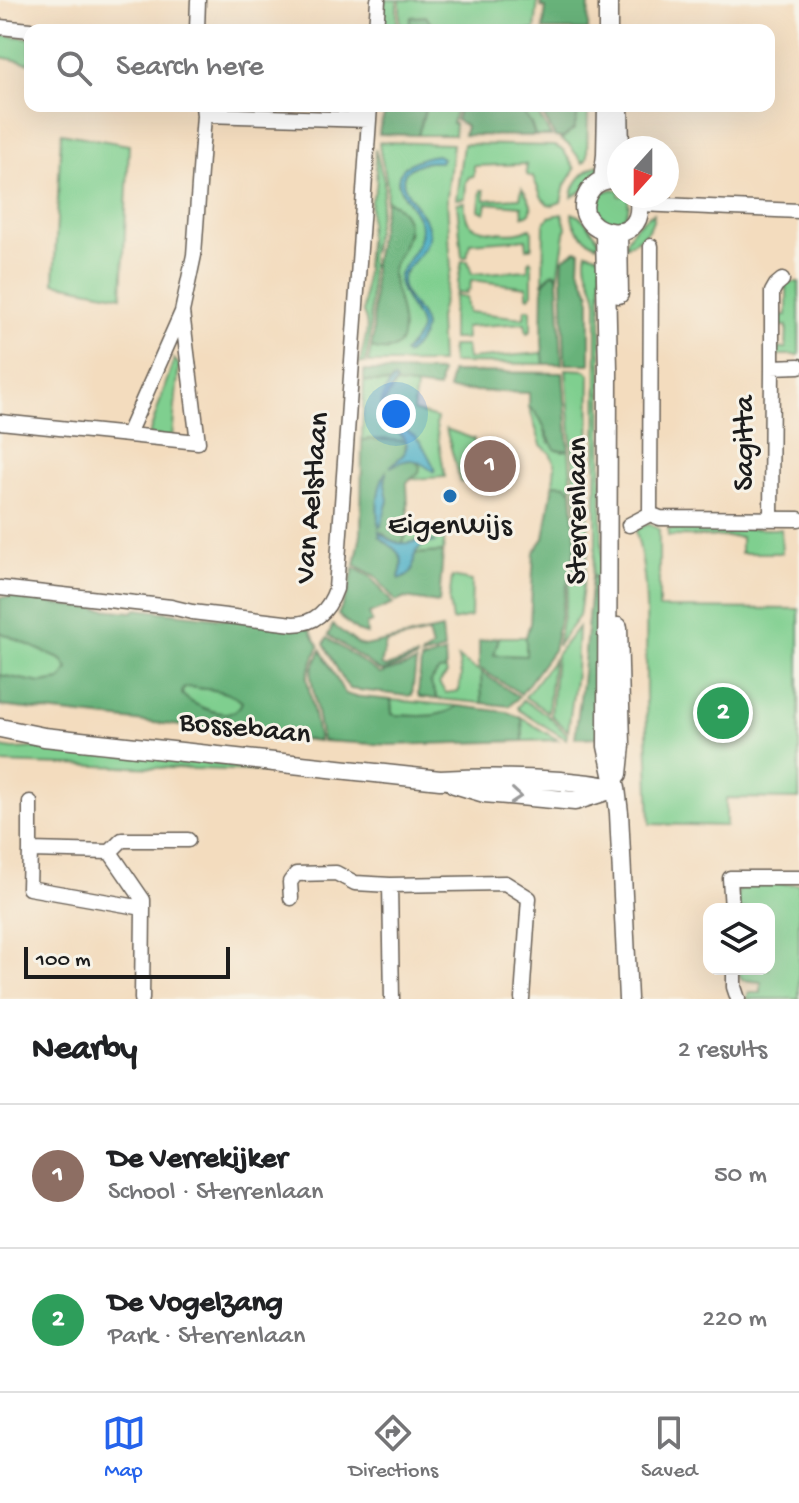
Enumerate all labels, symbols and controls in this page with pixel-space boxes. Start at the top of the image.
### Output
search box [24,24,775,112]
icon: search [52,46,96,90]
text: Search here [116,51,264,86]
north arrow [607,136,679,208]
your location [376,394,416,434]
street label: Sagitta [729,394,764,491]
street label: Van Aelstlaan [289,411,339,586]
pin: 1 [464,436,516,496]
street label: Sterrenlaan [562,438,597,584]
marker: EigenWijs [441,487,459,505]
place label: EigenWijs [388,510,513,545]
pin: 2 [697,683,749,743]
street label: Bossebaan [177,706,312,754]
one-way arrow [510,787,523,804]
map controls [703,903,775,975]
button: layers [703,903,775,975]
scale bar [24,943,230,979]
text: 100 m [36,948,91,974]
text: Nearby [32,1031,137,1071]
text: 2 results [678,1036,767,1067]
text: De Verrekijker [108,1143,287,1178]
text: 1 [53,1161,63,1192]
text: 50 m [714,1161,767,1192]
text: School · Sterrenlaan [108,1178,323,1209]
text: De Vogelzang [108,1287,283,1322]
text: 2 [52,1305,64,1336]
text: 220 m [702,1305,767,1336]
text: Park · Sterrenlaan [108,1322,305,1353]
tab: Map [102,1411,146,1485]
tab: Directions [349,1411,438,1485]
tab: Saved [641,1411,697,1485]

